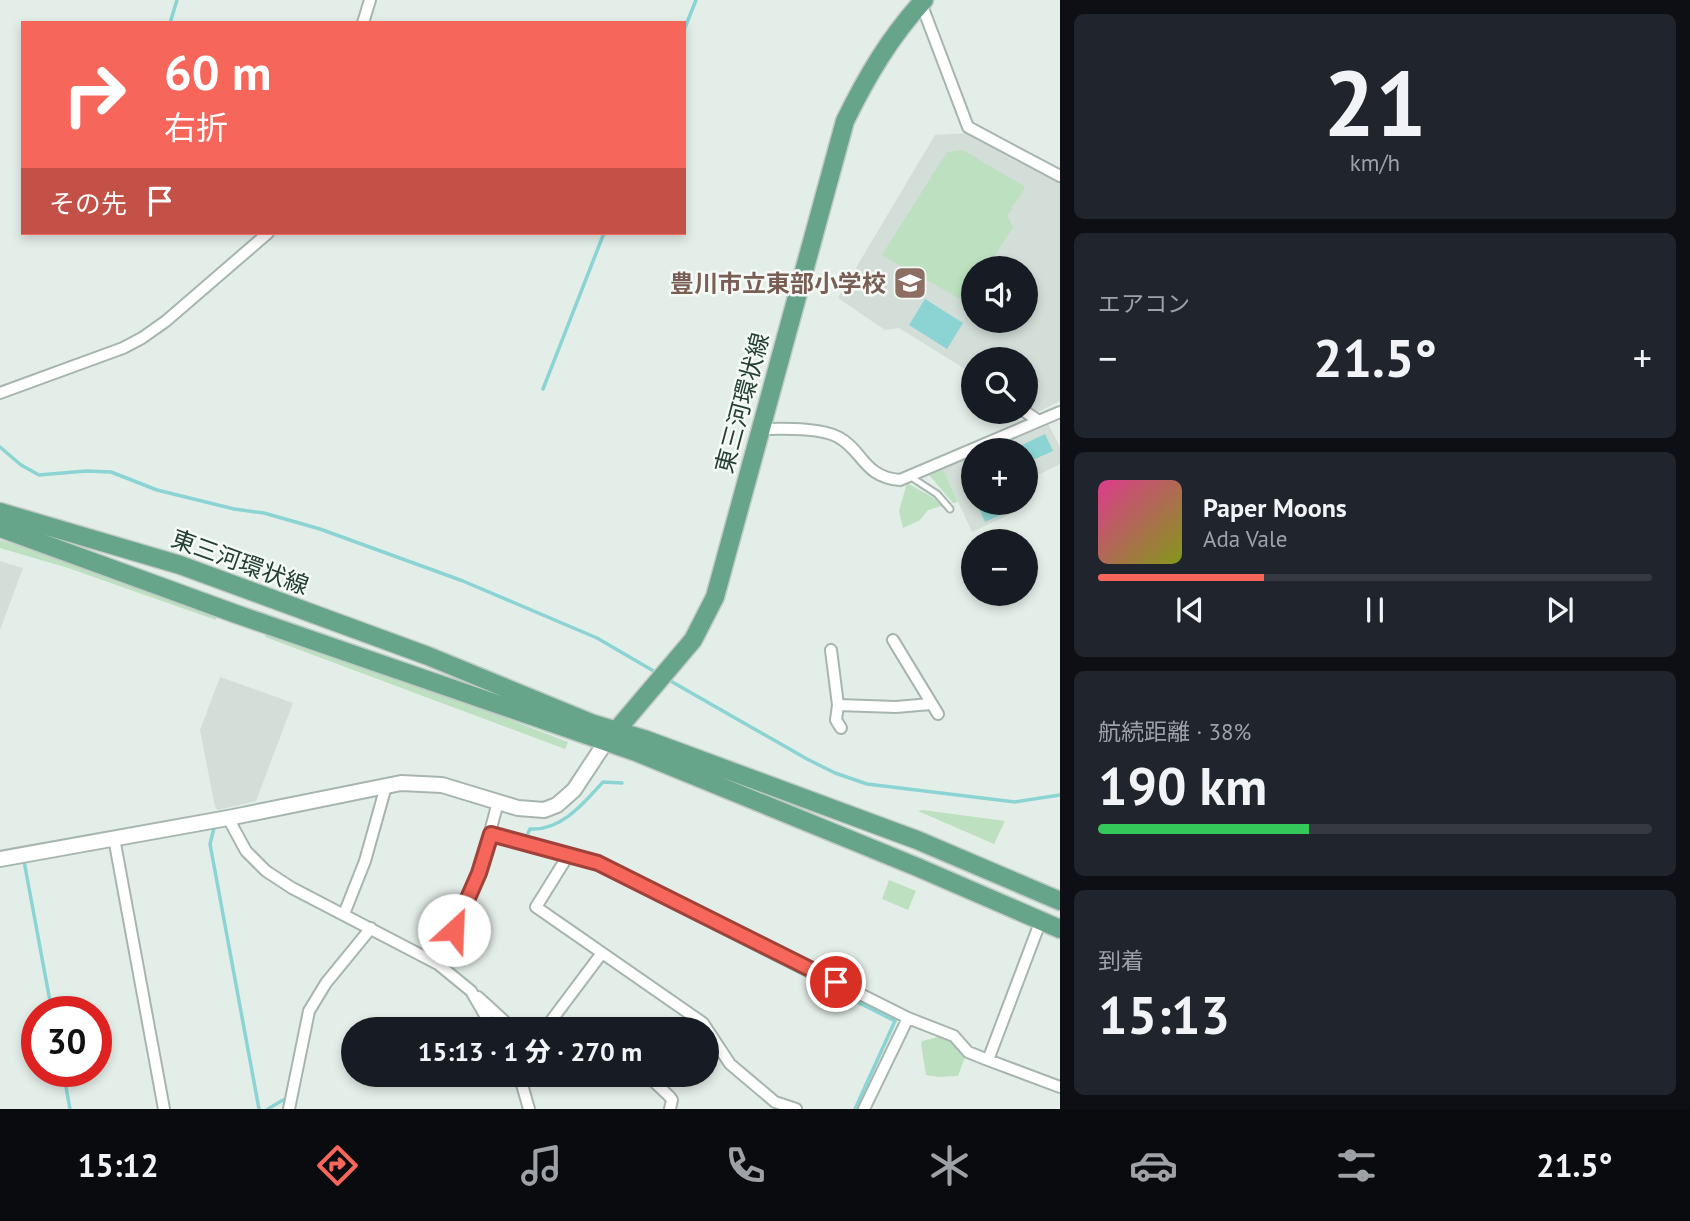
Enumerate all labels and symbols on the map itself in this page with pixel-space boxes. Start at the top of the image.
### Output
school or university icon: 豊川市立東部小学校 [891,264,929,302]
place label: 豊川市立東部小学校 [670,268,886,299]
street label: 東三河環状線 [708,329,776,477]
street label: 東三河環状線 [167,523,313,601]
position arrow [417,893,491,967]
pin [806,952,866,1012]
speed limit sign: 30 [21,996,112,1087]

